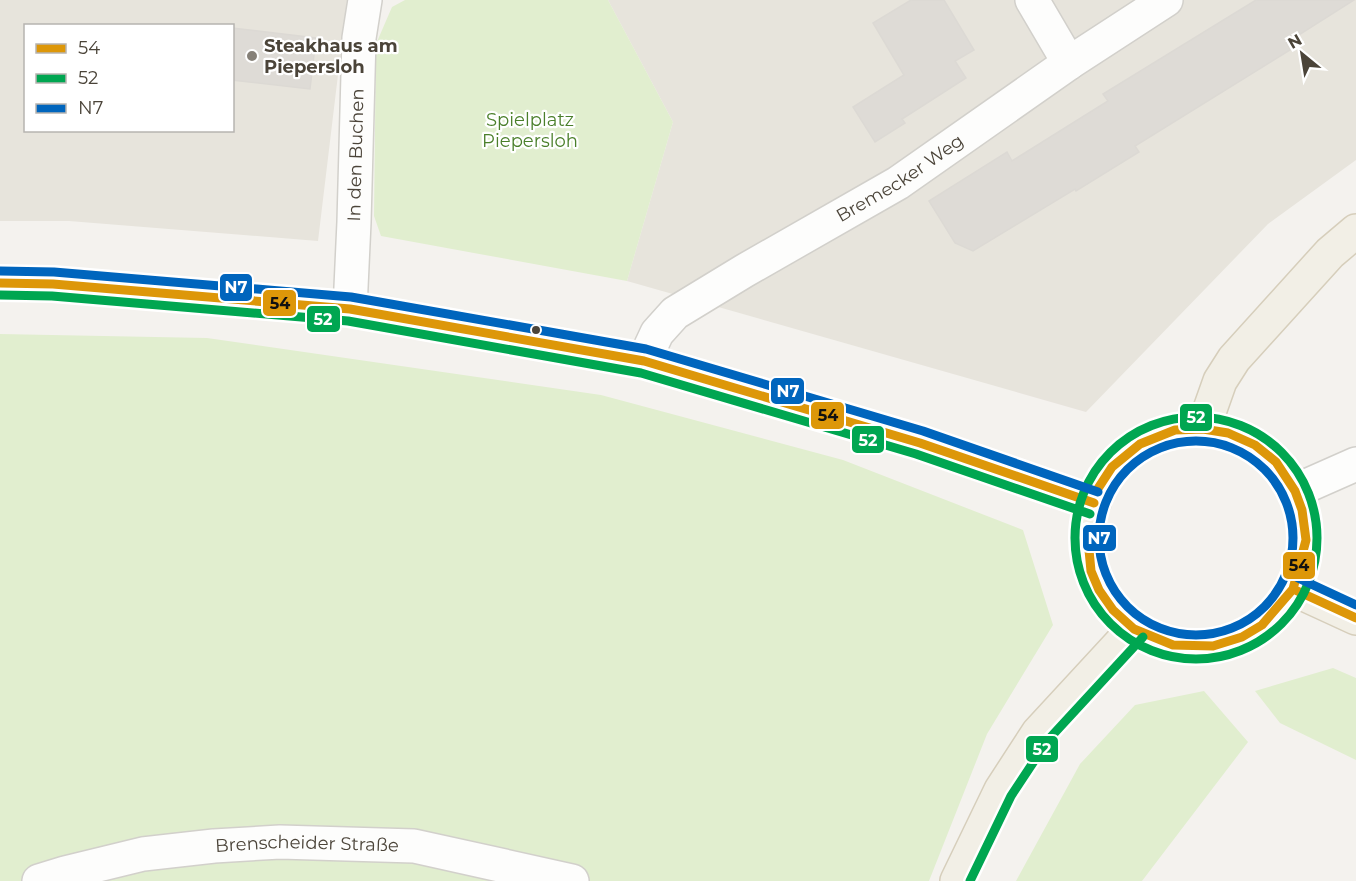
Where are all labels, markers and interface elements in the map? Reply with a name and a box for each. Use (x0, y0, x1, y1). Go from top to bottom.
legend (24, 24, 234, 132)
north arrow (1272, 24, 1332, 84)
text: N (1284, 30, 1305, 53)
place label: Steakhaus am Piepersloh (264, 35, 398, 78)
text: 54 (78, 37, 100, 59)
marker: Steakhaus am Piepersloh (245, 49, 259, 63)
text: 52 (78, 67, 98, 89)
street label: In den Buchen (343, 88, 369, 222)
text: N7 (78, 97, 103, 119)
park label: Spielplatz Piepersloh (482, 109, 578, 152)
street label: Bremecker Weg (832, 129, 968, 227)
line badge: N7 (219, 273, 253, 302)
text: N7 (225, 278, 247, 297)
line badge: 54 (262, 289, 297, 317)
text: 54 (270, 294, 290, 313)
line badge: 52 (306, 305, 341, 333)
text: 52 (314, 310, 332, 329)
unlabelled marker (530, 324, 542, 336)
line badge: N7 (770, 377, 805, 405)
text: N7 (777, 382, 799, 401)
line badge: 54 (810, 401, 845, 430)
line badge: 52 (1179, 403, 1213, 432)
text: 54 (818, 406, 838, 425)
text: 52 (1187, 408, 1205, 427)
line badge: 52 (851, 425, 885, 454)
text: 52 (859, 431, 877, 450)
line badge: N7 (1082, 524, 1117, 552)
text: N7 (1088, 529, 1110, 548)
line badge: 54 (1282, 551, 1316, 580)
text: 54 (1289, 556, 1309, 575)
line badge: 52 (1025, 735, 1059, 763)
text: 52 (1033, 740, 1051, 759)
street label: Brenscheider Straße (215, 831, 399, 857)

